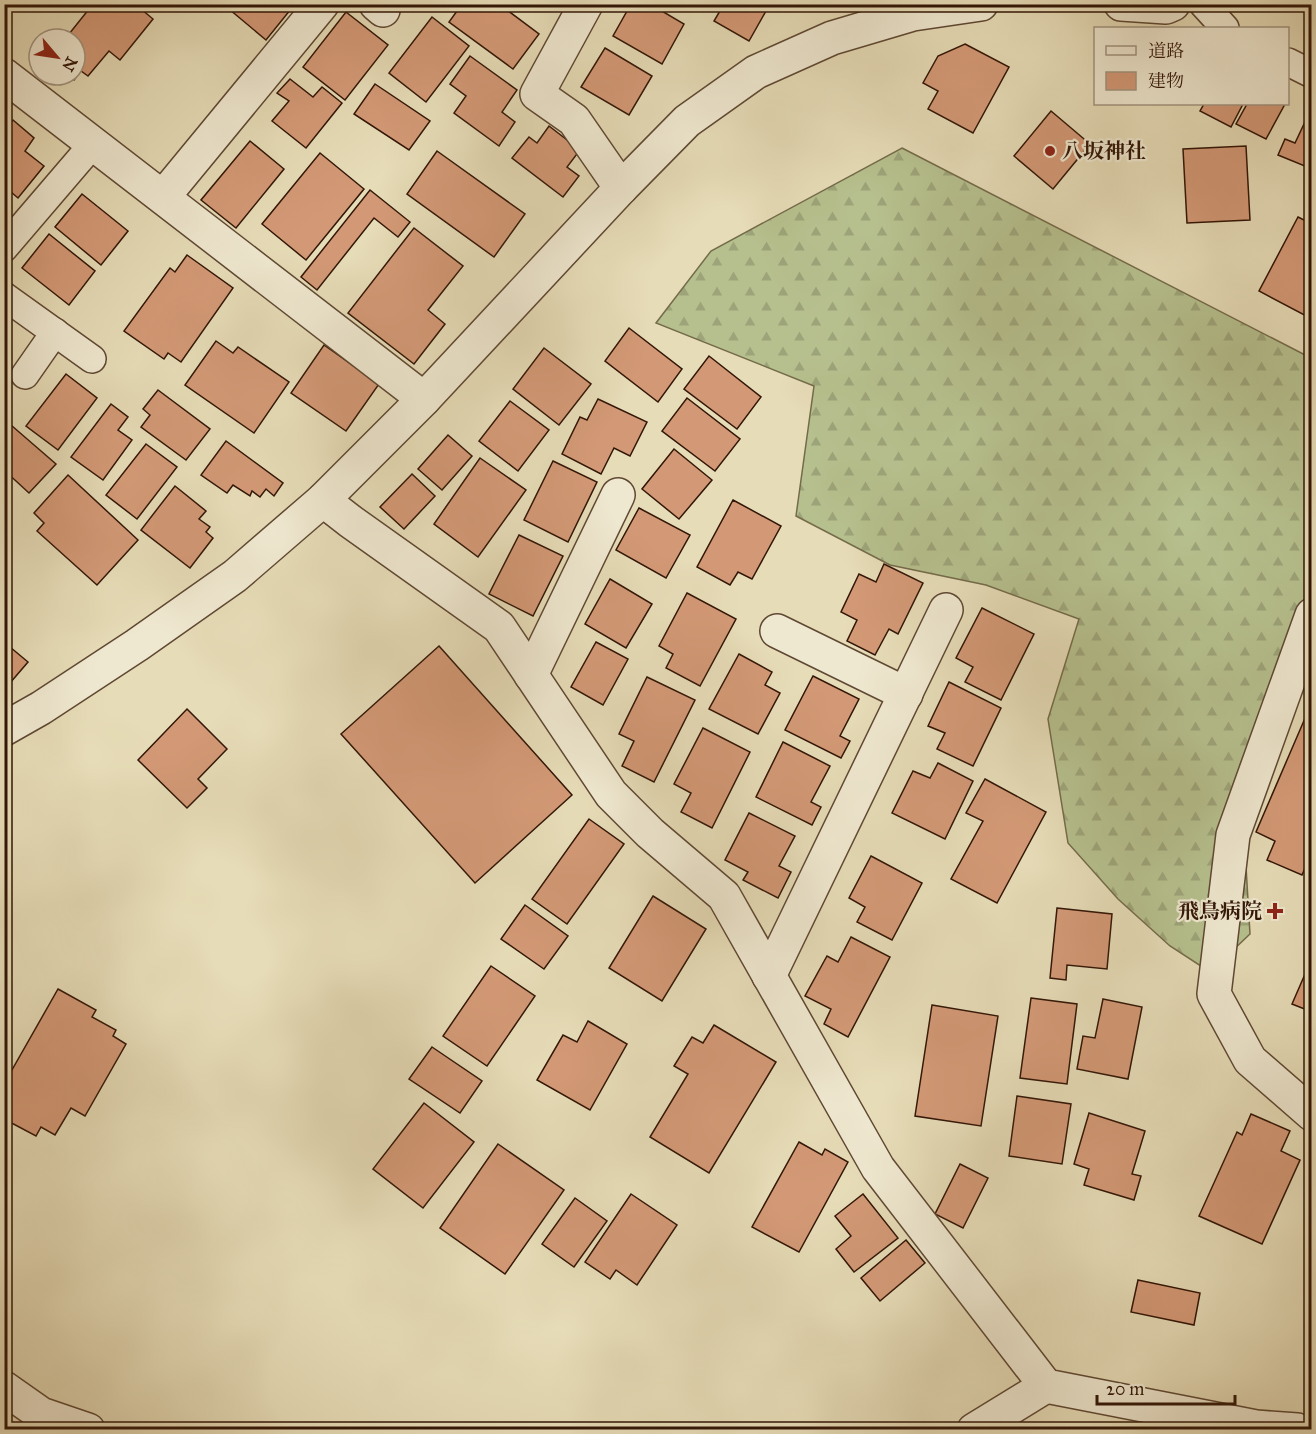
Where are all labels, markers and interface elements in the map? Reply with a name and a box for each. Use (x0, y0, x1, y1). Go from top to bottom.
north arrow (27, 27, 87, 87)
legend (1094, 27, 1289, 105)
text: 道路 (1148, 40, 1184, 62)
text: N (58, 53, 81, 75)
text: 建物 (1148, 70, 1184, 92)
place label: 八坂神社 (1062, 138, 1146, 164)
marker: 八坂神社 (1043, 144, 1057, 158)
place label: 飛鳥病院 (1178, 898, 1262, 924)
marker: 飛鳥病院 (1266, 902, 1284, 920)
scale bar (1097, 1368, 1235, 1406)
text: 20 m (1106, 1378, 1144, 1400)

